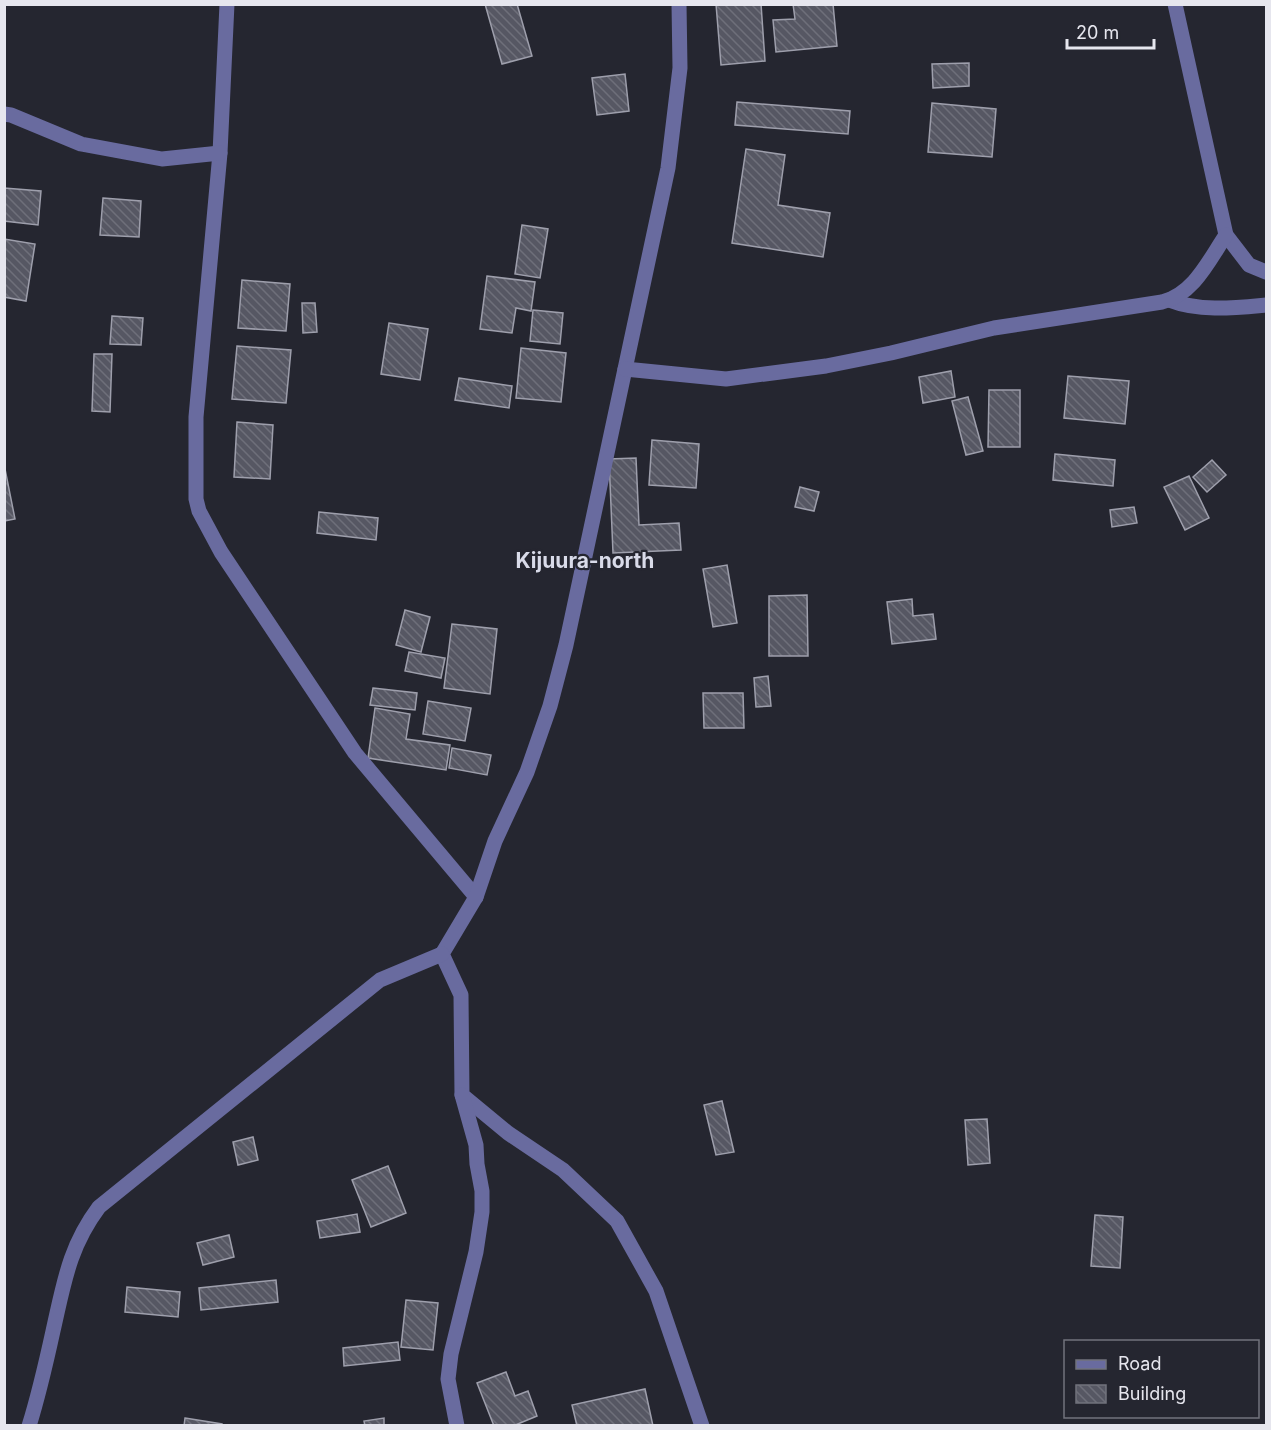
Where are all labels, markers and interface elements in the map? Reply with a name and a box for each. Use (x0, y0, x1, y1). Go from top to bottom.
scale bar (1067, 12, 1154, 50)
text: 20 m (1076, 22, 1119, 43)
district label: Kijuura-north (516, 548, 654, 573)
legend (1064, 1340, 1259, 1418)
text: Road (1118, 1353, 1161, 1374)
text: Building (1118, 1383, 1186, 1404)

